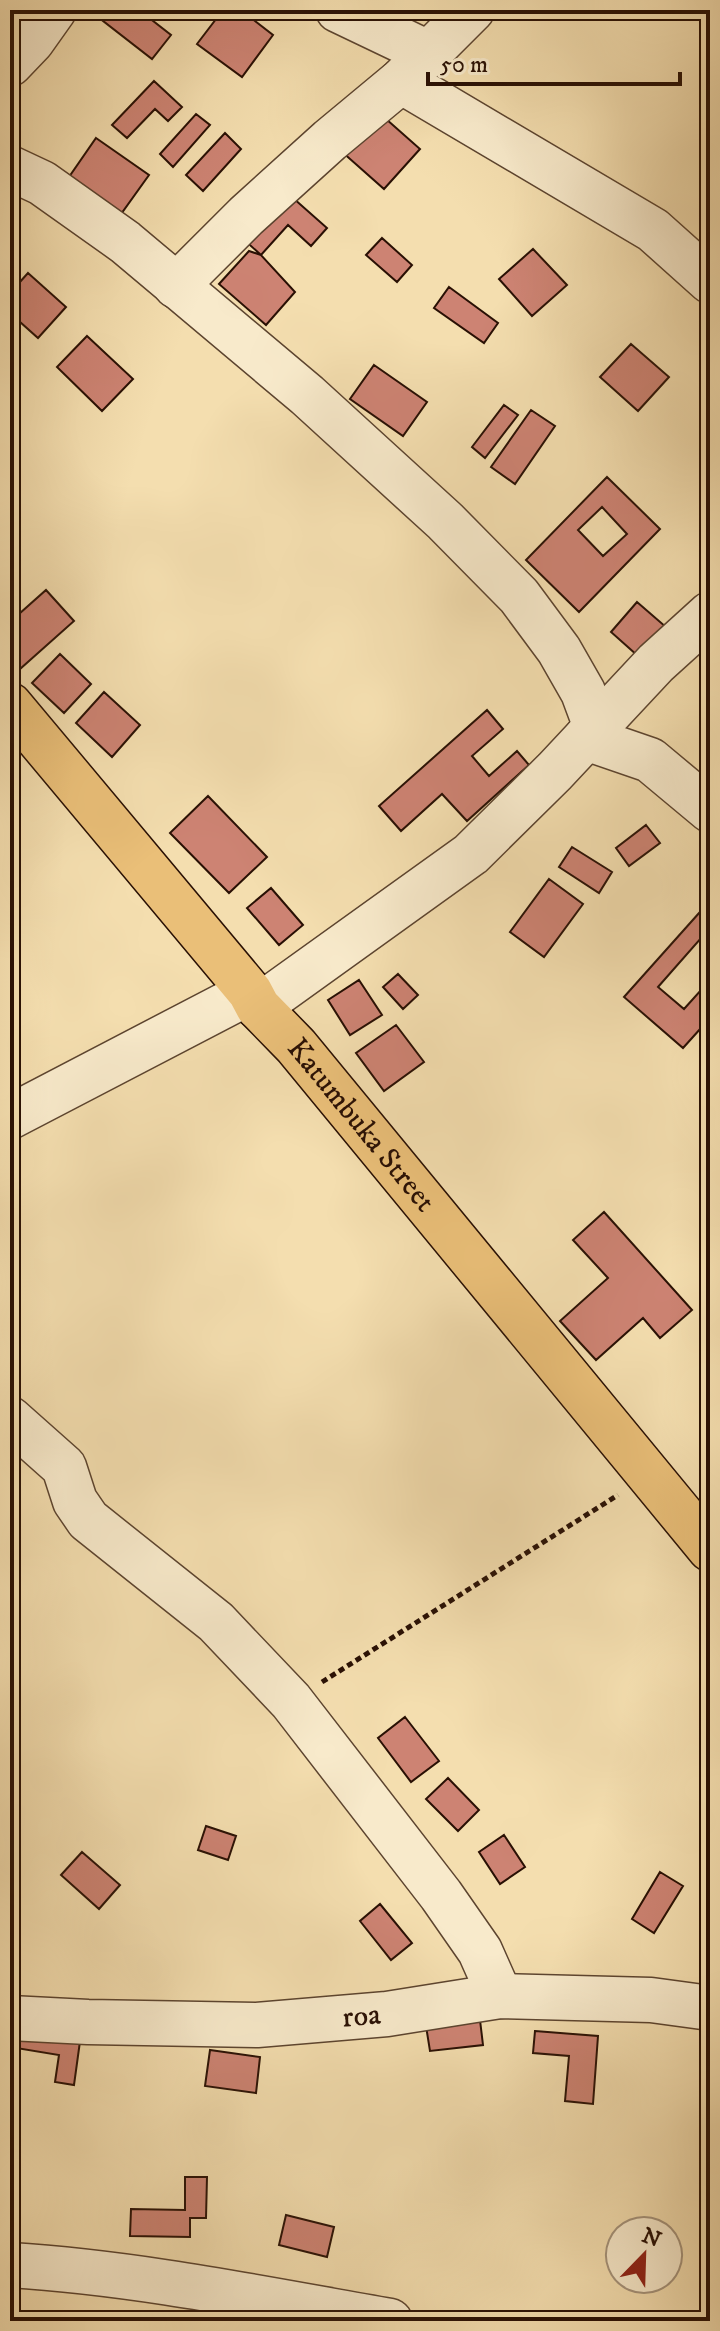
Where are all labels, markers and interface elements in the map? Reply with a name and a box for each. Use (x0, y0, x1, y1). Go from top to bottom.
scale bar (428, 36, 680, 86)
text: 50 m (440, 50, 488, 80)
street label: Katumbuka Street (279, 1031, 443, 1219)
street label: roa (341, 1996, 382, 2036)
north arrow (604, 2215, 684, 2295)
text: N (638, 2222, 665, 2254)

